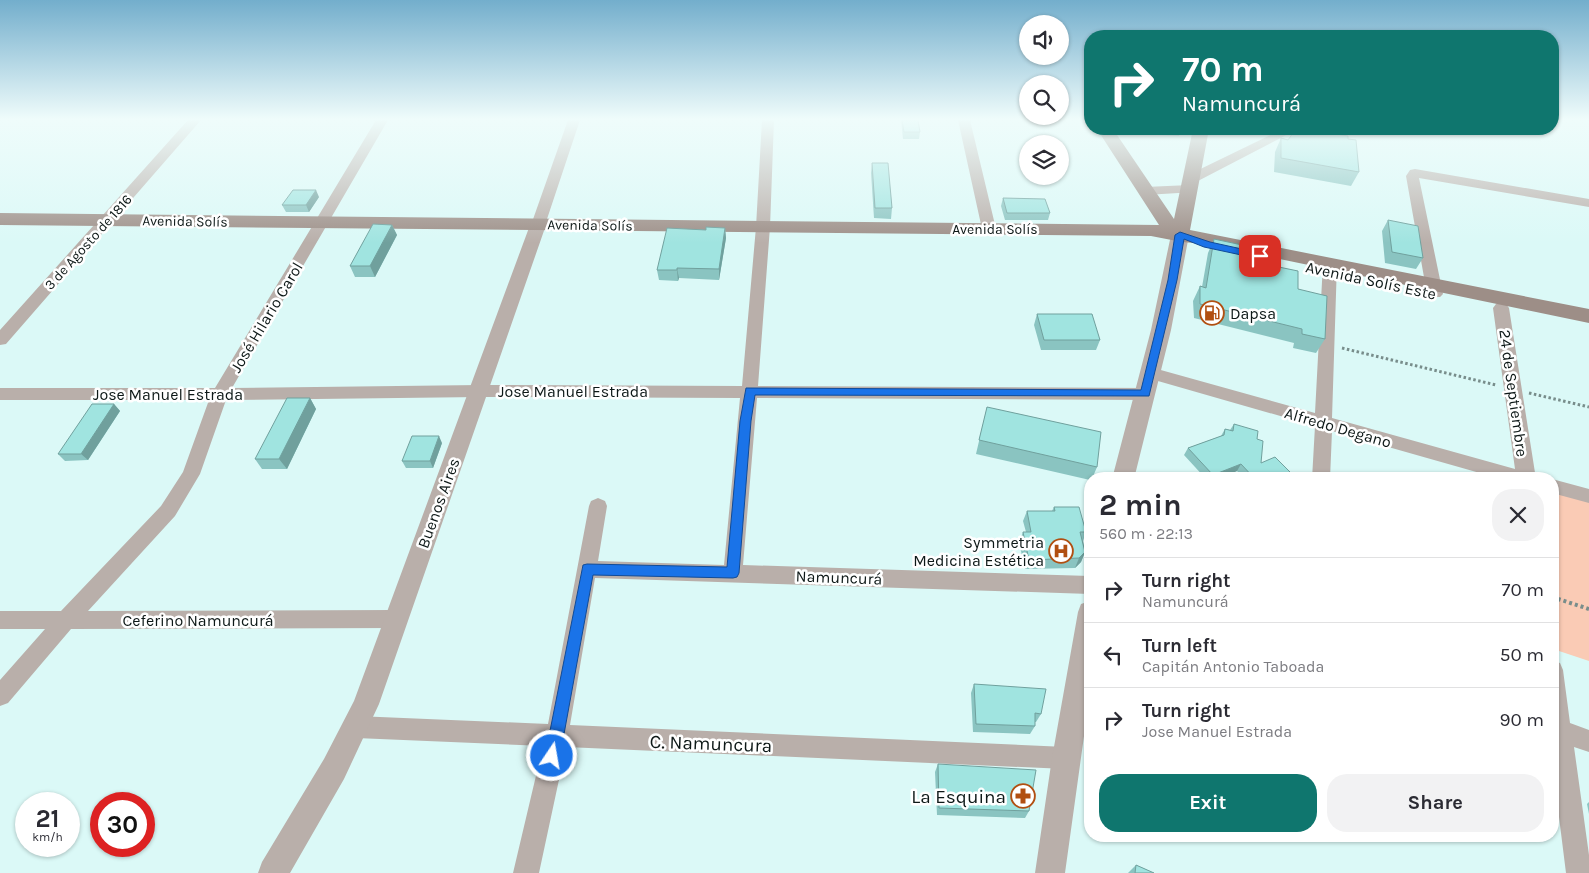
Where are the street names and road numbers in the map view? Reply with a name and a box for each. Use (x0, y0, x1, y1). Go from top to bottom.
street label: 3 de Agosto de 1816 (41, 191, 136, 293)
street label: Avenida Solís (142, 212, 228, 231)
street label: Avenida Solís (547, 216, 633, 235)
street label: Avenida Solís (952, 221, 1038, 238)
street label: Avenida Solís Este (1304, 257, 1438, 304)
street label: José Hilario Carol (226, 259, 307, 376)
street label: 24 de Septiembre (1495, 328, 1532, 458)
street label: Jose Manuel Estrada (498, 382, 648, 401)
street label: Jose Manuel Estrada (93, 385, 243, 404)
street label: Alfredo Degano (1282, 403, 1393, 452)
street label: Buenos Aires (413, 455, 464, 551)
street label: Namuncurá (795, 566, 883, 589)
street label: Ceferino Namuncurá (122, 611, 274, 630)
street label: C. Namuncura (649, 731, 773, 757)

